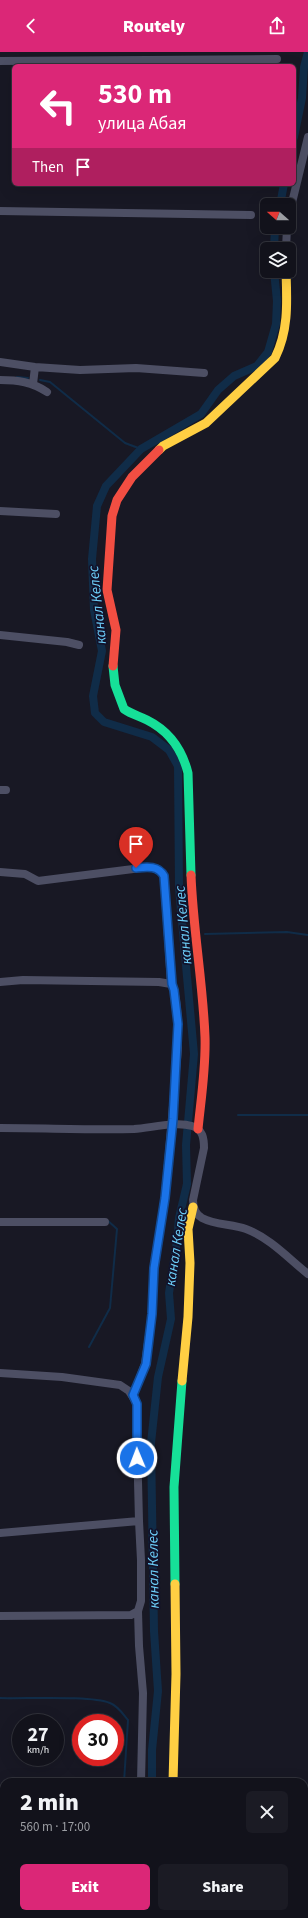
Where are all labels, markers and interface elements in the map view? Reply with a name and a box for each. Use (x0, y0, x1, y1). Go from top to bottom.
text: Routely (123, 14, 185, 39)
icon: back (20, 15, 42, 37)
icon: share (266, 15, 288, 37)
text: 530 m (98, 74, 172, 114)
icon: left (32, 80, 84, 132)
text: улица Абая (98, 111, 187, 136)
icon: arrive (72, 156, 94, 178)
text: Then (32, 157, 64, 178)
north arrow (260, 198, 296, 234)
map controls (260, 198, 296, 278)
button: layers (260, 242, 296, 278)
water label: канал Келес (83, 564, 112, 645)
pin (119, 827, 153, 868)
icon: arrive (125, 833, 147, 855)
water label: канал Келес (170, 884, 197, 965)
water label: канал Келес (160, 1206, 193, 1288)
position arrow (116, 1437, 158, 1479)
water label: канал Келес (142, 1529, 165, 1609)
speed limit sign: 30 (72, 1714, 124, 1766)
text: 27 (27, 1721, 49, 1749)
text: km/h (27, 1743, 49, 1757)
text: 2 min (20, 1785, 79, 1820)
button: close (246, 1791, 288, 1833)
text: 560 m · 17:00 (20, 1818, 90, 1836)
button: Exit (20, 1864, 150, 1910)
button: Share (158, 1864, 288, 1910)

